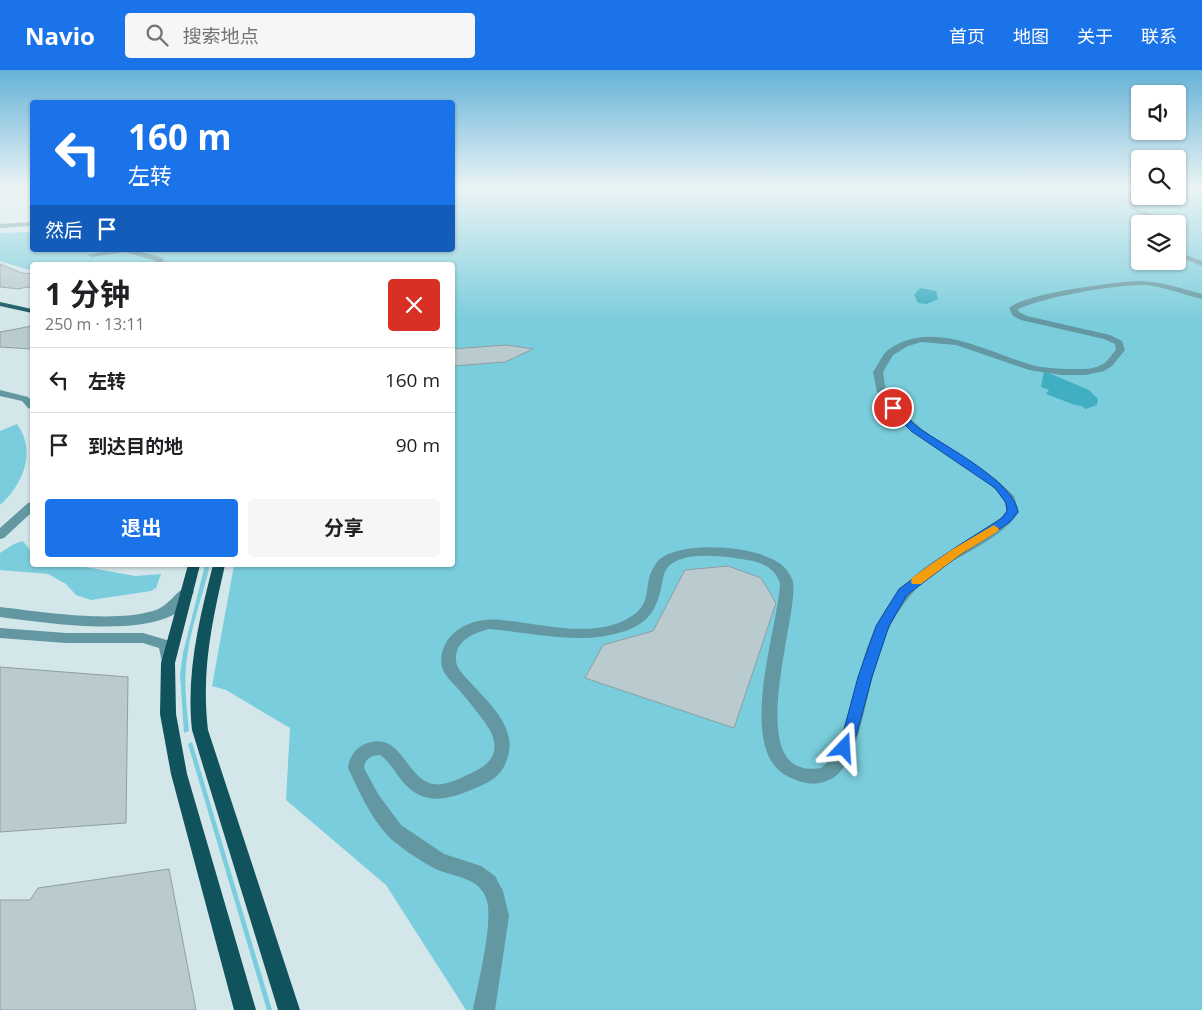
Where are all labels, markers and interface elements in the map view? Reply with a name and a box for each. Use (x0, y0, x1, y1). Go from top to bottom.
search box (125, 13, 475, 58)
text: Navio (25, 19, 95, 52)
icon: search (143, 21, 171, 49)
text: 搜索地点 (183, 23, 259, 49)
text: 首页 (949, 24, 985, 48)
text: 地图 (1013, 24, 1049, 48)
text: 关于 (1077, 24, 1113, 48)
text: 联系 (1141, 24, 1177, 48)
map controls (1131, 85, 1186, 270)
button: sound (1131, 85, 1186, 140)
text: 160 m (128, 113, 232, 160)
icon: left (45, 120, 110, 185)
button: search (1131, 150, 1186, 205)
text: 左转 (128, 160, 172, 190)
icon: arrive (93, 215, 121, 243)
button: layers (1131, 215, 1186, 270)
text: 然后 (45, 217, 83, 243)
text: 1 分钟 (45, 273, 130, 314)
button: close (388, 279, 440, 331)
text: 250 m · 13:11 (45, 313, 145, 335)
icon: left (45, 366, 73, 394)
text: 160 m (385, 367, 440, 393)
text: 左转 (88, 368, 126, 394)
pin (872, 387, 914, 429)
icon: arrive (879, 394, 907, 422)
icon: arrive (45, 431, 73, 459)
text: 90 m (396, 432, 440, 458)
text: 到达目的地 (88, 433, 183, 459)
button: 退出 (45, 499, 238, 557)
button: 分享 (248, 499, 440, 557)
position arrow (817, 721, 869, 773)

